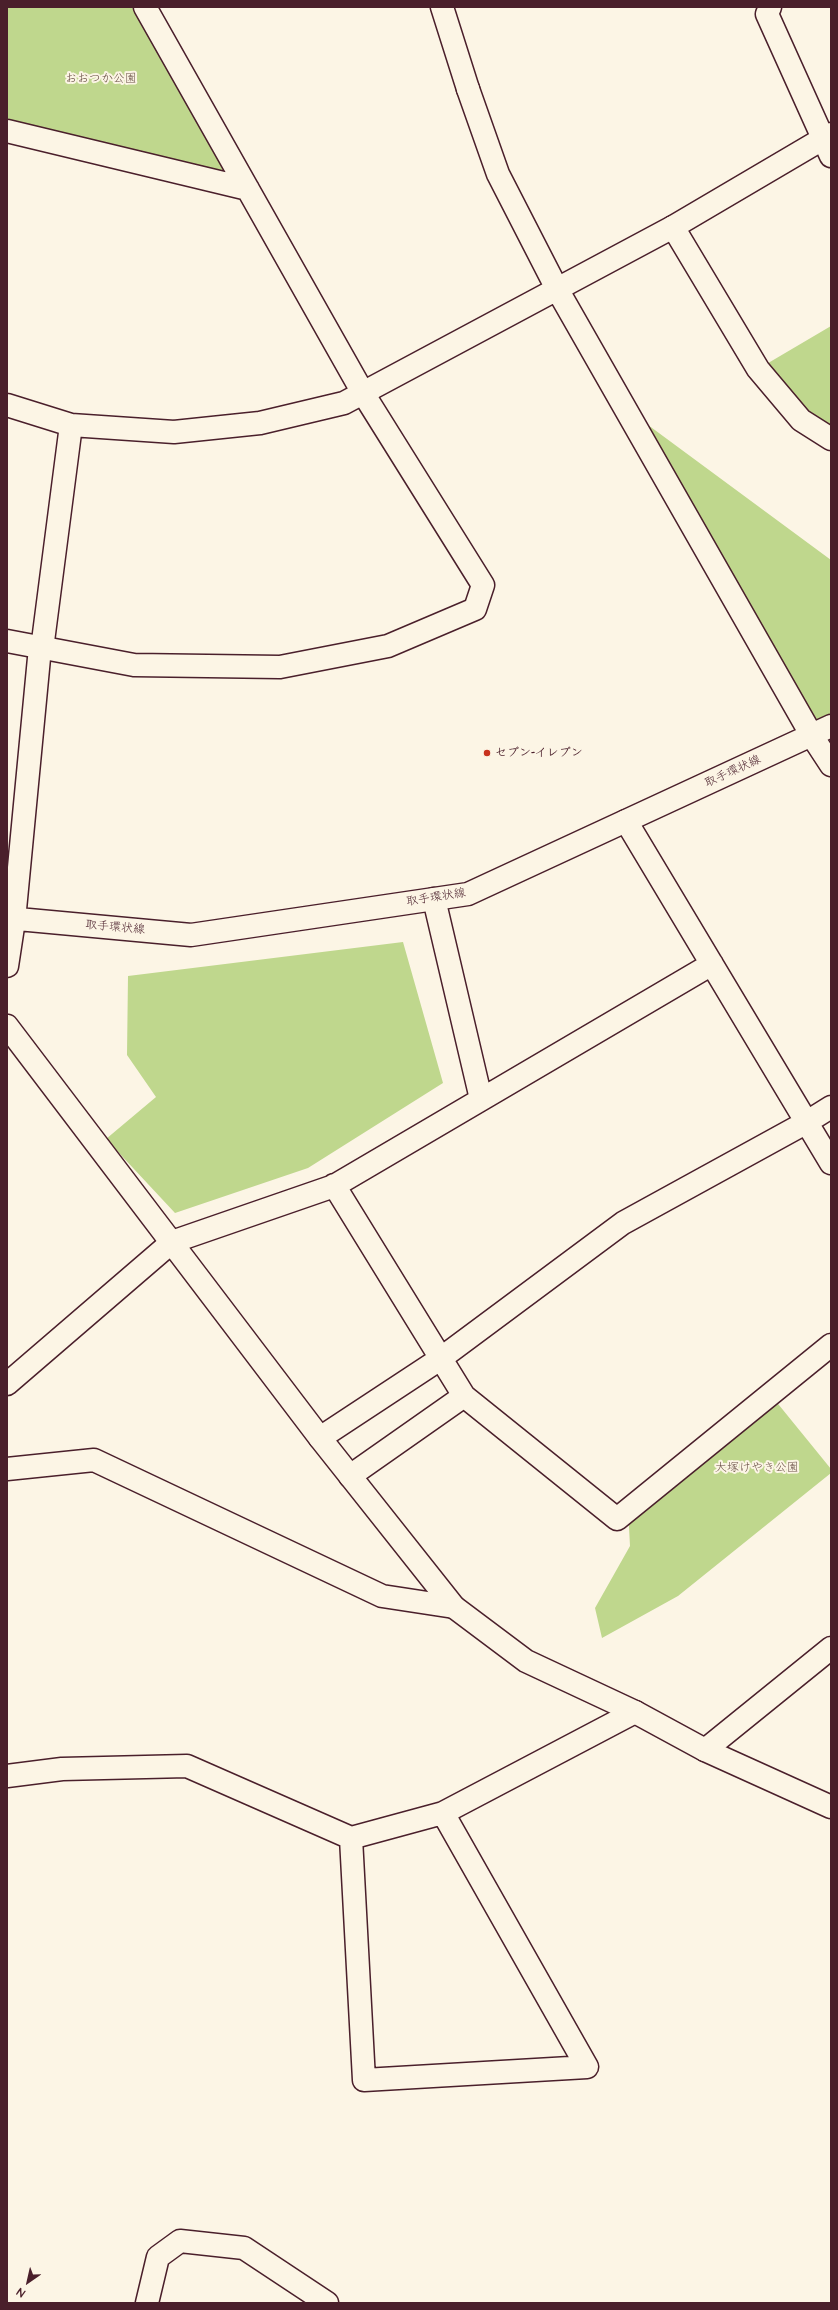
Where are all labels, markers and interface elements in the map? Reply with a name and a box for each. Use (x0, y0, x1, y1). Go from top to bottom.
park label: おおつか公園 (65, 72, 137, 86)
place label: セブン-イレブン (495, 746, 583, 760)
marker: セブン-イレブン (482, 748, 492, 758)
street label: 取手環状線 (703, 753, 763, 791)
street label: 取手環状線 (405, 886, 467, 910)
street label: 取手環状線 (84, 918, 146, 938)
park label: 大塚けやき公園 (715, 1461, 799, 1475)
north arrow (8, 2262, 48, 2302)
text: N (14, 2284, 28, 2301)

